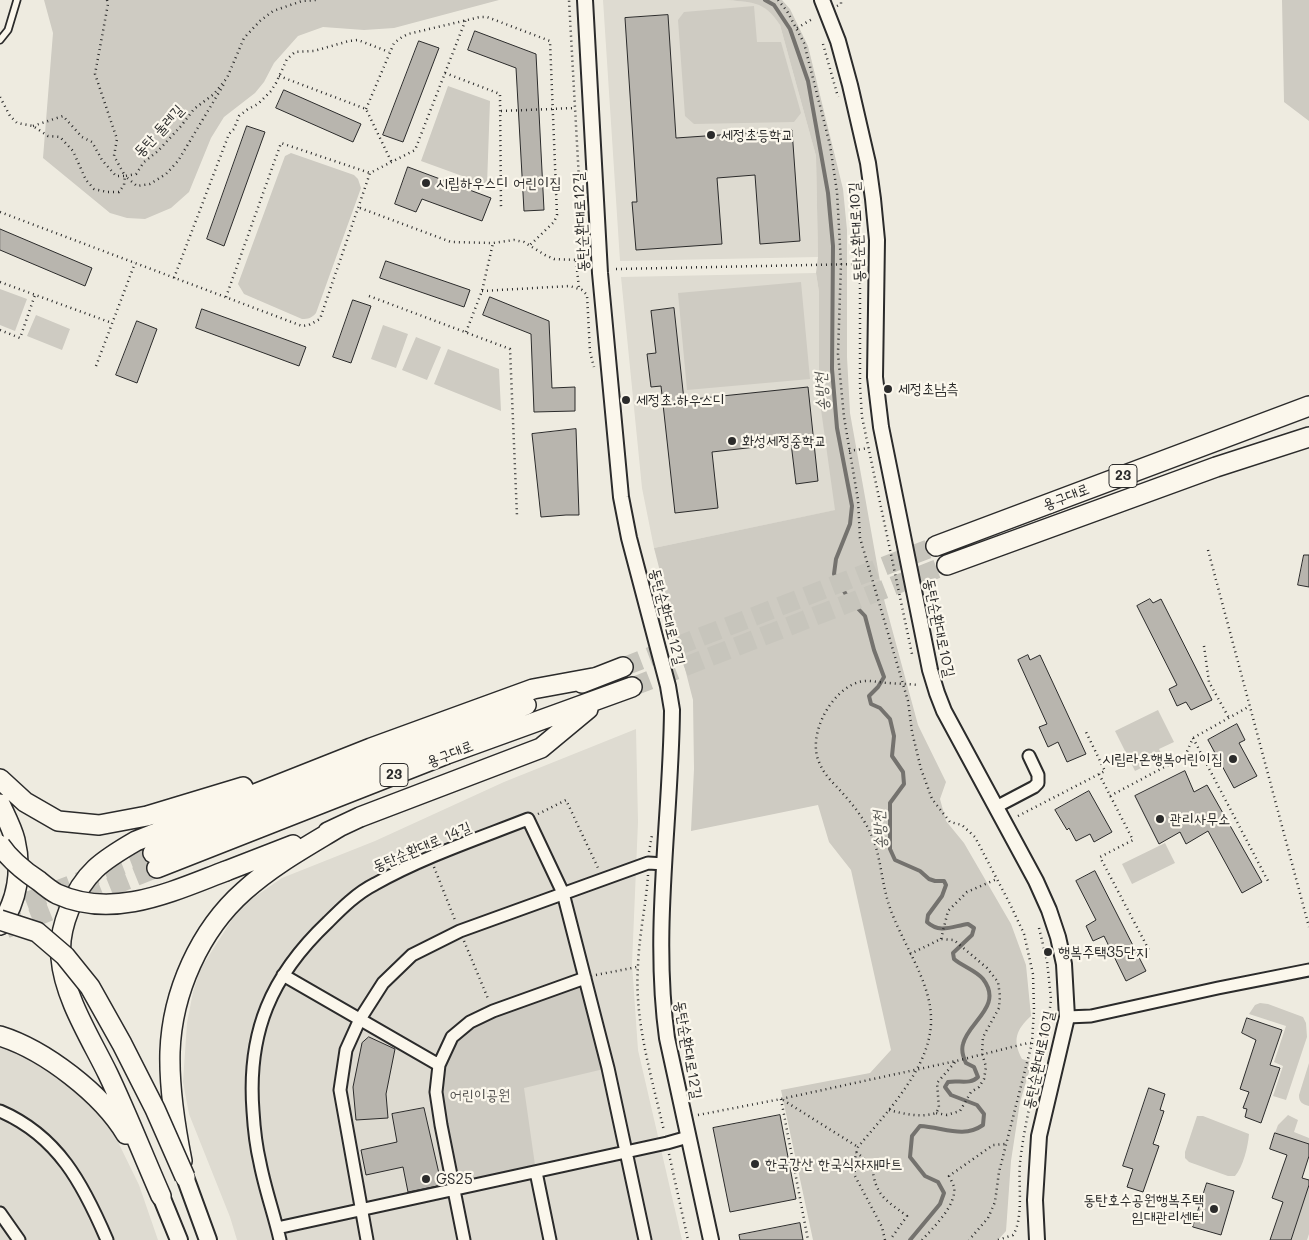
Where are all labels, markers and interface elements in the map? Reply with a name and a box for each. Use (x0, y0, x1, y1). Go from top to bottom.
street label: 동탄 둘레길 (130, 101, 188, 161)
place label: 세정초등학교 (721, 126, 793, 144)
marker: 세정초등학교 (705, 129, 717, 141)
street label: 동탄순환대로12길 (569, 172, 593, 272)
place label: 시립하우스디 어린이집 (436, 174, 562, 192)
marker: 시립하우스디 어린이집 (420, 177, 432, 189)
street label: 동탄순환대로10길 (845, 181, 869, 283)
water label: 송방천 (811, 372, 833, 412)
place label: 세정초남측 (898, 380, 958, 398)
marker: 세정초남측 (882, 383, 894, 395)
place label: 세정초.하우스디 (636, 391, 725, 409)
marker: 세정초.하우스디 (620, 394, 632, 406)
place label: 화성세정중학교 (742, 432, 826, 450)
marker: 화성세정중학교 (726, 435, 738, 447)
road number: 23 (1109, 464, 1137, 488)
street label: 용구대로 (1040, 480, 1092, 514)
street label: 동탄순환대로12길 (645, 567, 689, 667)
street label: 동탄순환대로10길 (920, 577, 958, 679)
street label: 용구대로 (424, 737, 476, 771)
place label: 시립라온행복어린이집 (1102, 750, 1223, 768)
marker: 시립라온행복어린이집 (1227, 753, 1239, 765)
road number: 23 (380, 764, 408, 786)
water label: 송방천 (869, 810, 891, 850)
place label: 관리사무소 (1170, 810, 1230, 828)
marker: 관리사무소 (1154, 813, 1166, 825)
street label: 동탄순환대로 14길 (370, 818, 474, 876)
place label: 행복주택35단지 (1058, 943, 1148, 961)
marker: 행복주택35단지 (1042, 946, 1054, 958)
street label: 동탄순환대로12길 (670, 999, 706, 1101)
street label: 동탄순환대로10길 (1020, 1009, 1058, 1111)
park label: 어린이공원 (450, 1086, 510, 1104)
place label: 한국강산 한국식자재마트 (765, 1155, 903, 1173)
marker: 한국강산 한국식자재마트 (749, 1158, 761, 1170)
place label: GS25 (436, 1170, 473, 1188)
marker: GS25 (420, 1173, 432, 1185)
place label: 동탄호수공원행복주택 임대관리센터 (1083, 1191, 1204, 1226)
marker: 동탄호수공원행복주택 임대관리센터 (1208, 1203, 1220, 1215)

